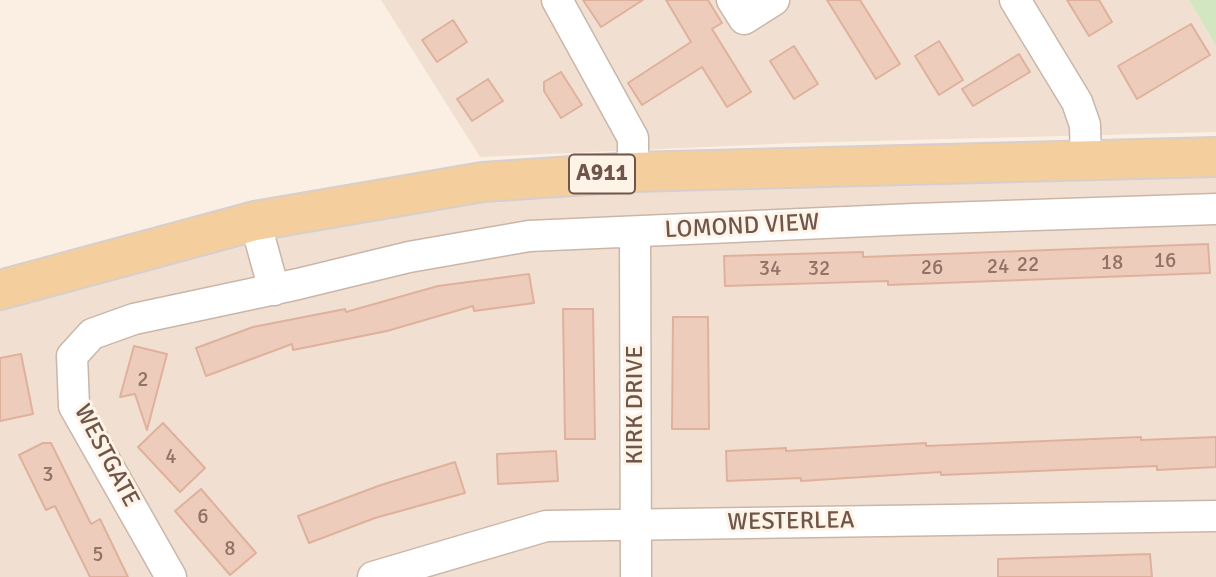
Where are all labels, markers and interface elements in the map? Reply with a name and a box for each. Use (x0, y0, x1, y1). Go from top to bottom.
road number: A911 (569, 154, 635, 194)
street label: LOMOND VIEW (664, 209, 820, 245)
house number: 16 (1154, 248, 1176, 274)
house number: 18 (1101, 250, 1123, 276)
house number: 22 (1017, 252, 1039, 278)
house number: 24 (987, 254, 1009, 280)
house number: 26 (921, 255, 943, 281)
house number: 34 (759, 256, 781, 282)
house number: 32 (808, 256, 830, 282)
street label: KIRK DRIVE (622, 345, 650, 465)
house number: 2 (137, 367, 149, 393)
street label: WESTGATE (67, 400, 145, 512)
house number: 4 (165, 444, 177, 470)
house number: 3 (42, 462, 54, 488)
house number: 6 (197, 504, 209, 530)
street label: WESTERLEA (727, 506, 855, 538)
house number: 8 (224, 536, 236, 562)
house number: 5 (92, 542, 104, 568)

